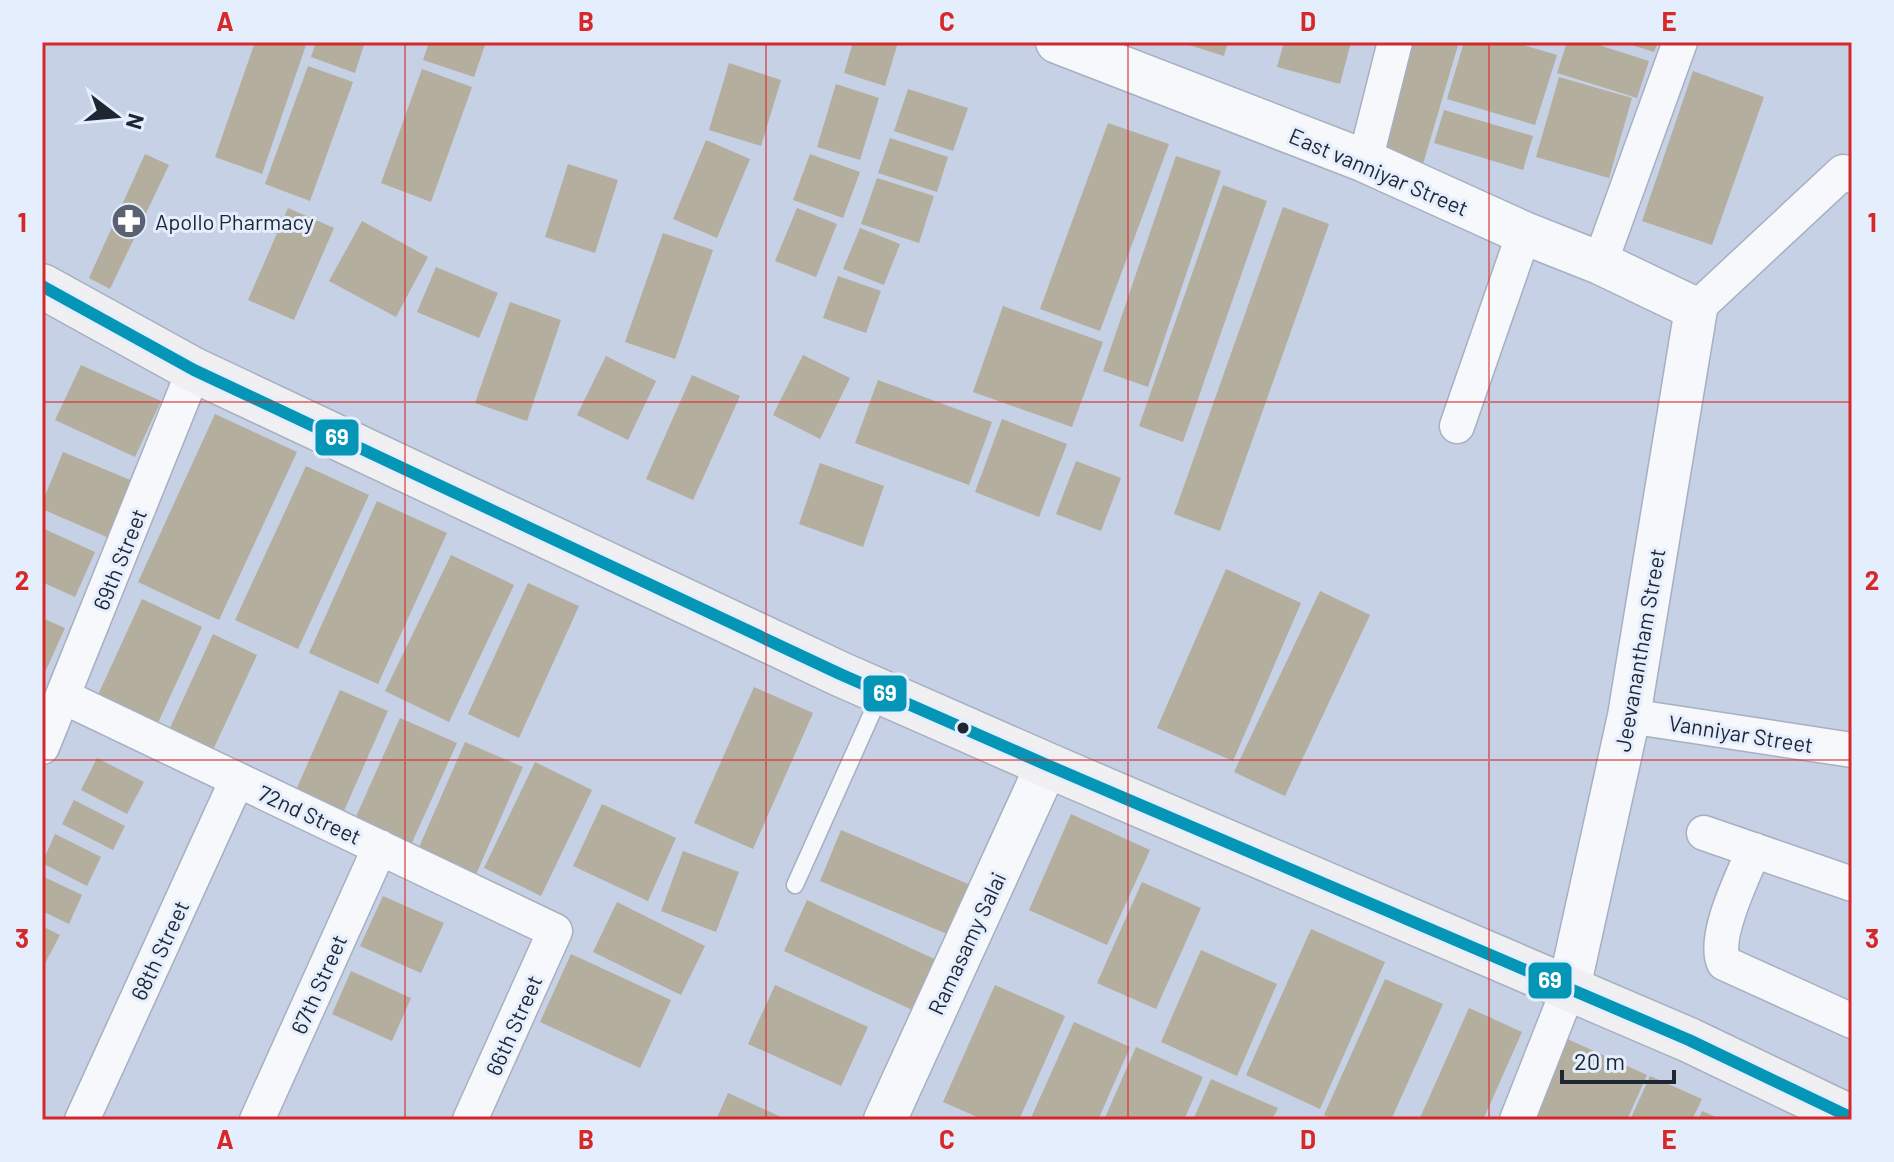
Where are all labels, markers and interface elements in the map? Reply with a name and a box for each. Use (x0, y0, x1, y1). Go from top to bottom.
text: A (216, 5, 234, 36)
text: B (578, 5, 594, 36)
text: C (939, 5, 955, 36)
text: D (1300, 5, 1316, 36)
text: E (1661, 5, 1677, 36)
north arrow (76, 76, 156, 156)
text: N (122, 111, 151, 132)
street label: East vanniyar Street (1286, 122, 1472, 220)
pharmacy icon: Apollo Pharmacy (110, 202, 148, 240)
text: 1 (17, 206, 27, 237)
text: 1 (1867, 206, 1877, 237)
place label: Apollo Pharmacy (155, 208, 314, 234)
line badge: 69 (314, 418, 360, 457)
text: 69 (325, 423, 349, 449)
street label: 69th Street (87, 504, 151, 614)
street label: Jeevanantham Street (1608, 546, 1670, 754)
text: 2 (15, 564, 29, 595)
text: 2 (1865, 564, 1879, 595)
line badge: 69 (862, 674, 908, 713)
text: 69 (873, 679, 897, 705)
street label: Vanniyar Street (1667, 709, 1815, 757)
unlabelled marker (955, 720, 971, 736)
street label: 72nd Street (254, 779, 366, 849)
street label: Ramasamy Salai (922, 868, 1010, 1018)
street label: 68th Street (125, 896, 193, 1004)
text: 3 (15, 922, 29, 953)
text: 3 (1865, 922, 1879, 953)
street label: 67th Street (285, 930, 351, 1038)
line badge: 69 (1527, 961, 1573, 1000)
text: 69 (1538, 966, 1562, 992)
street label: 66th Street (479, 971, 547, 1079)
scale bar (1562, 1034, 1674, 1084)
text: 20 m (1574, 1046, 1625, 1075)
text: A (216, 1123, 234, 1154)
text: B (578, 1123, 594, 1154)
text: C (939, 1123, 955, 1154)
text: D (1300, 1123, 1316, 1154)
text: E (1661, 1123, 1677, 1154)

